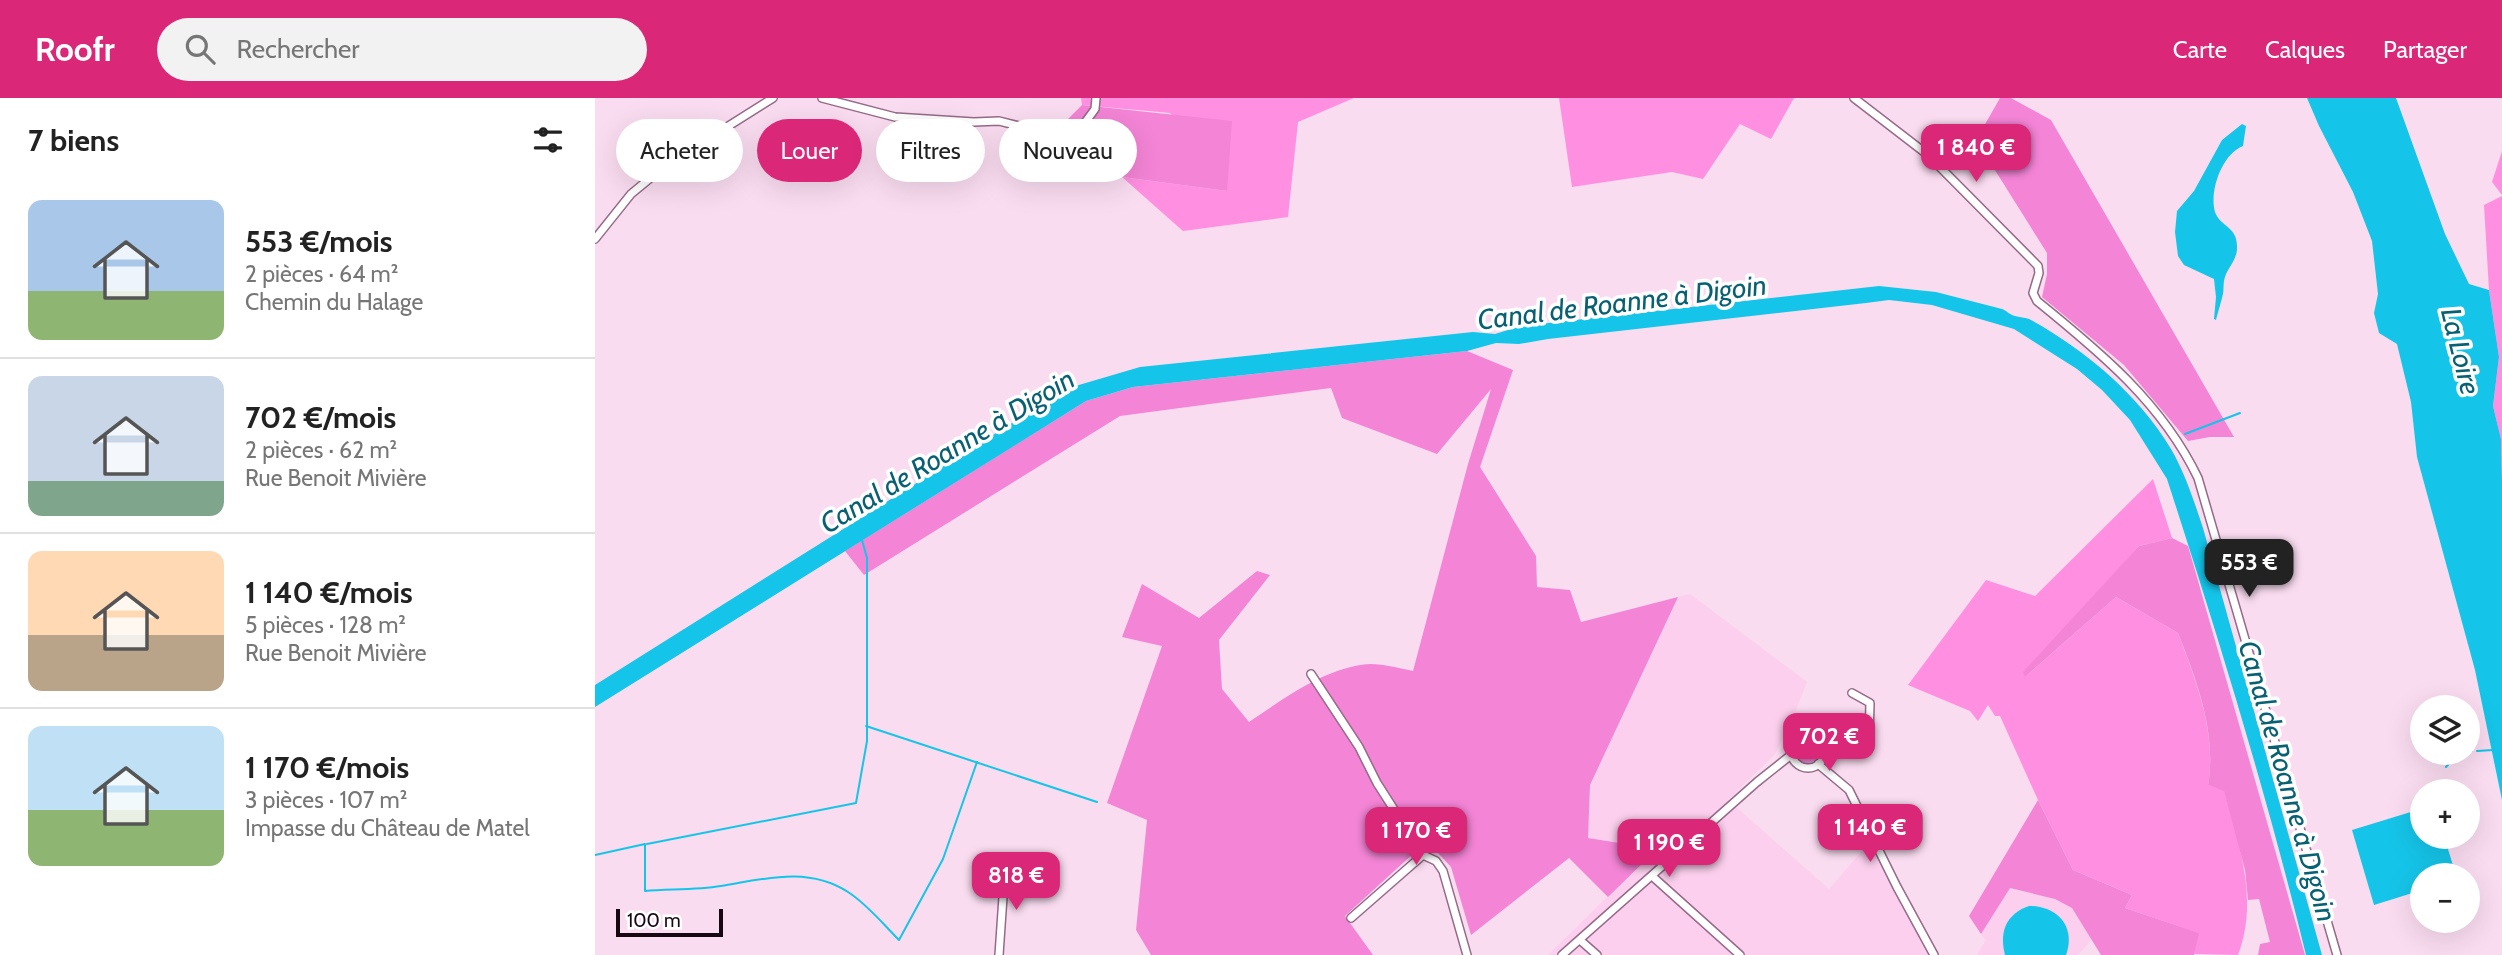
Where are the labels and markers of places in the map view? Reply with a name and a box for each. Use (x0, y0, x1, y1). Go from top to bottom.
pin: 1 840 € (1911, 125, 2041, 184)
pin: 553 € (2200, 540, 2298, 599)
pin: 702 € (1780, 714, 1878, 773)
pin: 1 140 € (1805, 804, 1935, 864)
pin: 1 170 € (1351, 808, 1481, 867)
pin: 1 190 € (1604, 820, 1734, 879)
pin: 818 € (967, 852, 1065, 912)

